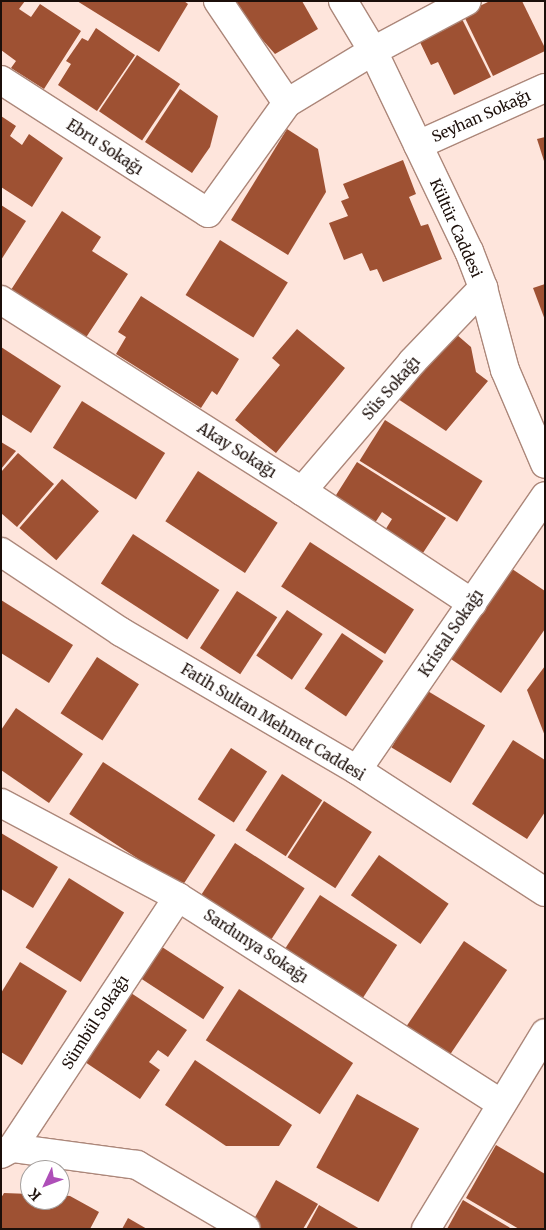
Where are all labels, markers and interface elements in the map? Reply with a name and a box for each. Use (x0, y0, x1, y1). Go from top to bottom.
street label: Seyhan Sokağı (429, 86, 533, 146)
street label: Ebru Sokağı (63, 116, 147, 178)
street label: Kültür Caddesi (426, 176, 486, 280)
street label: Süs Sokağı (359, 353, 423, 423)
street label: Akay Sokağı (194, 419, 280, 481)
street label: Kristal Sokağı (415, 586, 487, 680)
street label: Fatih Sultan Mehmet Caddesi (178, 660, 368, 784)
street label: Sardunya Sokağı (200, 906, 312, 986)
street label: Sümbül Sokağı (58, 971, 132, 1073)
north arrow (20, 1160, 70, 1210)
text: K (25, 1185, 45, 1205)

